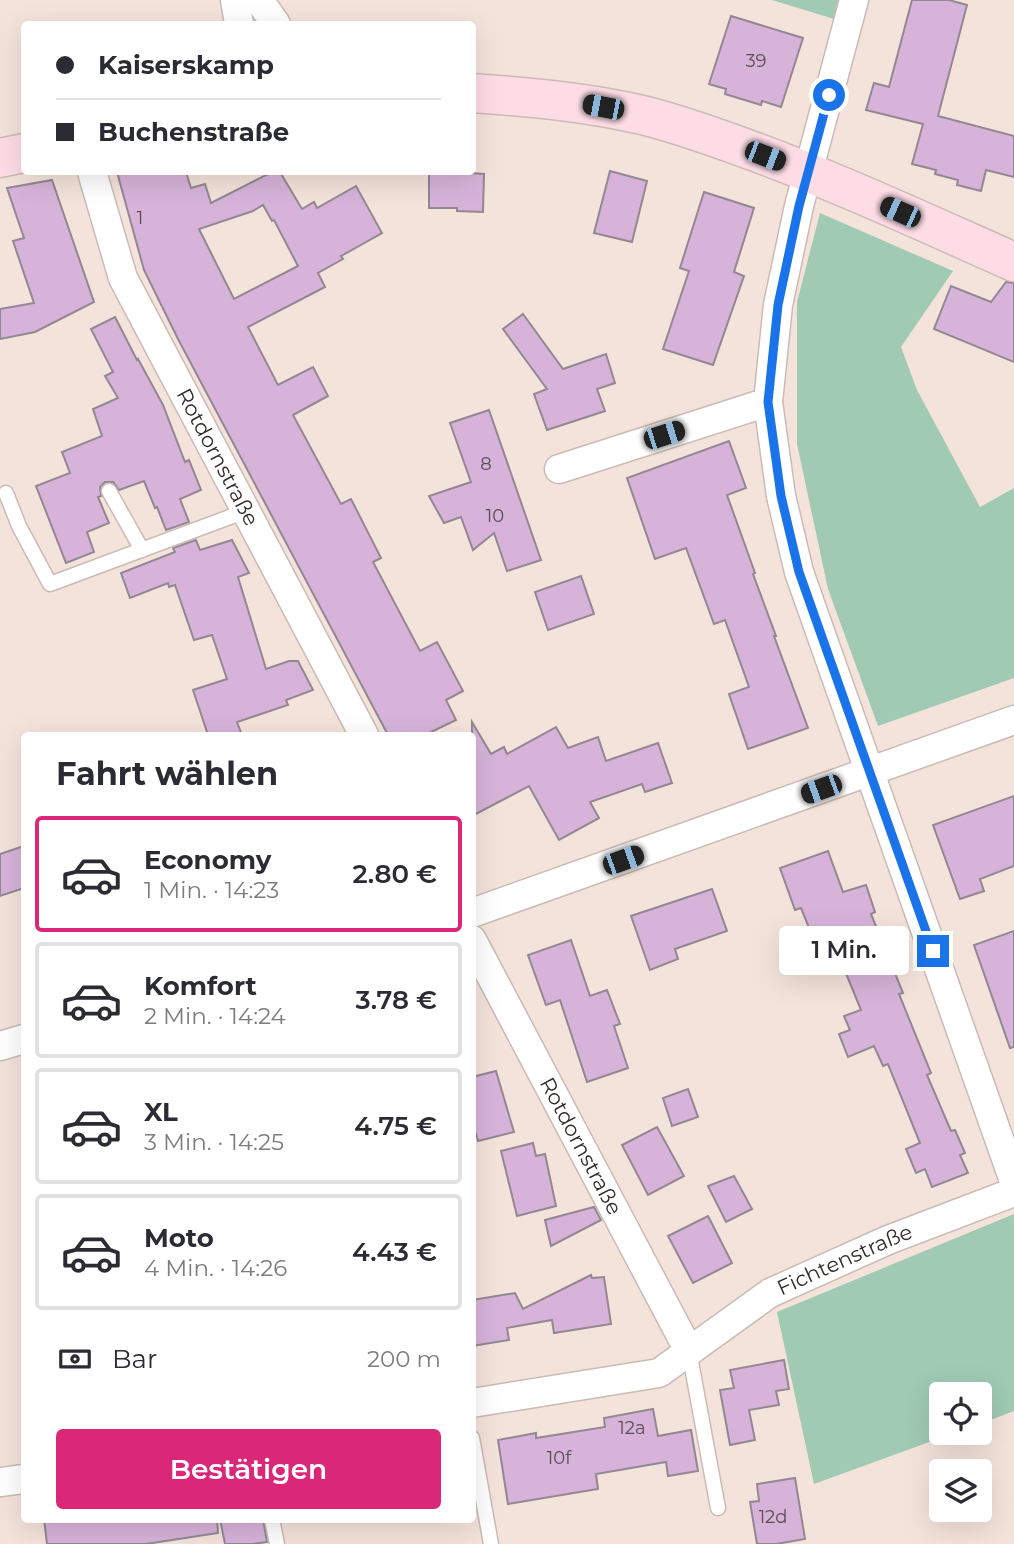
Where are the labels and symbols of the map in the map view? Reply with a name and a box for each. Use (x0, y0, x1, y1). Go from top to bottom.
house number: 39 (745, 50, 767, 72)
route start (813, 79, 845, 111)
car (581, 93, 626, 121)
car (742, 139, 789, 173)
car (877, 194, 924, 230)
house number: 1 (137, 207, 143, 229)
street label: Rotdornstraße (171, 384, 264, 530)
car (641, 419, 688, 451)
house number: 8 (480, 453, 492, 475)
house number: 10 (486, 505, 504, 527)
car (798, 772, 845, 806)
car (600, 843, 647, 877)
callout: 1 Min. (779, 926, 908, 976)
route end (917, 935, 949, 967)
street label: Rotdornstraße (535, 1073, 628, 1219)
street label: Fichtenstraße (773, 1219, 916, 1300)
house number: 12a (618, 1417, 646, 1439)
house number: 10f (547, 1447, 572, 1469)
house number: 12d (759, 1506, 787, 1528)

